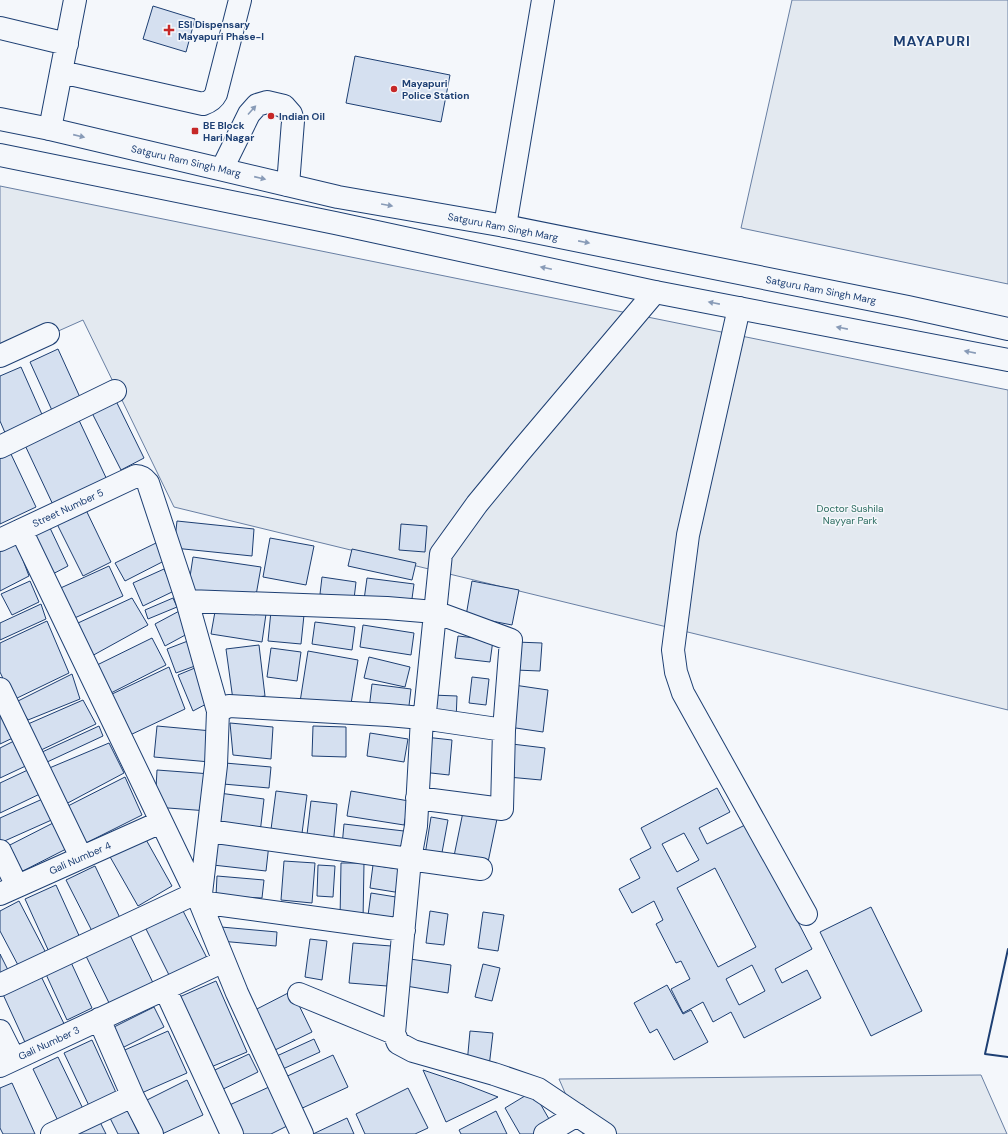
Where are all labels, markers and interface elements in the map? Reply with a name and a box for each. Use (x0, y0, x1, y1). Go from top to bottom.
place label: ESI Dispensary Mayapuri Phase-I (178, 18, 264, 43)
marker: ESI Dispensary Mayapuri Phase-I (163, 24, 175, 36)
district label: MAYAPURI (893, 32, 971, 50)
place label: Mayapuri Police Station (402, 77, 469, 102)
marker: Mayapuri Police Station (389, 84, 399, 94)
one-way arrow (248, 105, 257, 115)
place label: Indian Oil (279, 110, 325, 123)
marker: Indian Oil (266, 111, 276, 121)
place label: BE Block Hari Nagar (203, 119, 254, 144)
marker: BE Block Hari Nagar (190, 126, 200, 136)
one-way arrow (73, 133, 85, 139)
street label: Satguru Ram Singh Marg (130, 142, 243, 180)
one-way arrow (254, 176, 266, 182)
one-way arrow (381, 203, 393, 209)
street label: Satguru Ram Singh Marg (447, 210, 560, 244)
one-way arrow (578, 239, 590, 245)
one-way arrow (540, 265, 552, 271)
street label: Satguru Ram Singh Marg (765, 273, 878, 307)
one-way arrow (708, 300, 721, 306)
one-way arrow (836, 324, 848, 330)
one-way arrow (964, 349, 976, 355)
street label: Street Number 5 (30, 486, 106, 530)
park label: Doctor Sushila Nayyar Park (817, 502, 883, 527)
street label: Gali Number 4 (47, 839, 113, 877)
street label: Gali Number 3 (16, 1023, 82, 1063)

